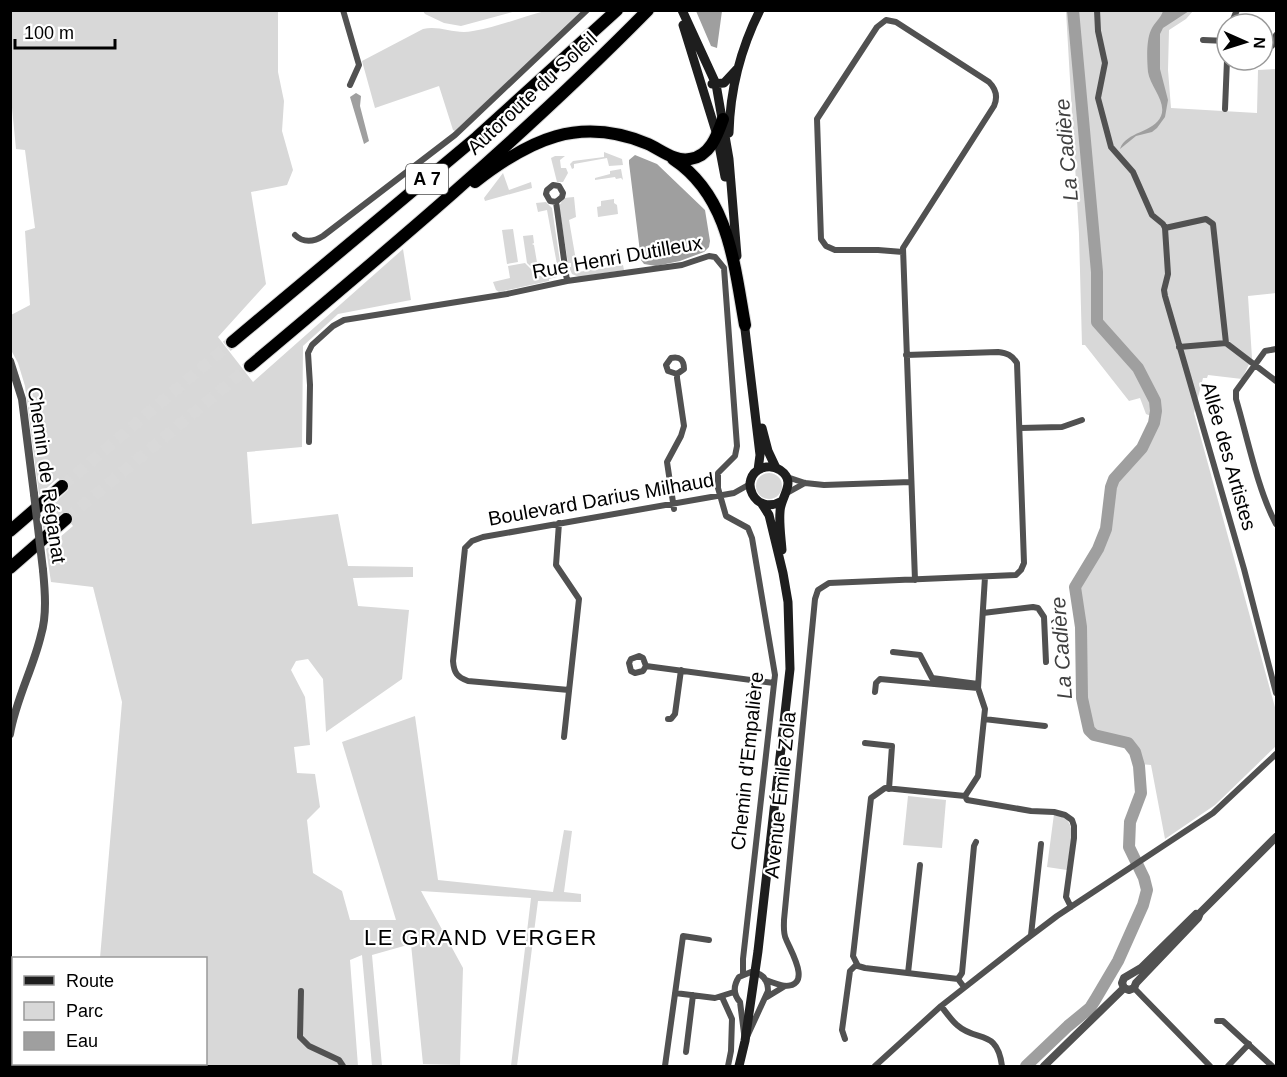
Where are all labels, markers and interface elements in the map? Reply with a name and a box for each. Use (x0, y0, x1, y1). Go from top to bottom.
scale bar (15, 12, 116, 50)
north arrow (1215, 12, 1275, 72)
text: 100 m (24, 23, 74, 43)
street label: Autoroute du Soleil (463, 27, 601, 159)
text: N (1251, 37, 1268, 49)
water label: La Cadière (1050, 98, 1082, 202)
road number: A 7 (406, 164, 448, 194)
street label: Rue Henri Dutilleux (530, 231, 704, 283)
street label: Allée des Artistes (1197, 379, 1261, 533)
street label: Chemin de Réganat (24, 385, 70, 565)
street label: Boulevard Darius Milhaud (486, 468, 716, 530)
water label: La Cadière (1046, 596, 1076, 700)
street label: Chemin d'Empalière (727, 671, 767, 851)
street label: Avenue Émile Zola (760, 710, 800, 879)
district label: LE GRAND VERGER (364, 925, 598, 950)
legend (12, 957, 207, 1065)
text: Route (66, 971, 114, 991)
text: Parc (66, 1001, 103, 1021)
text: Eau (66, 1031, 98, 1051)

